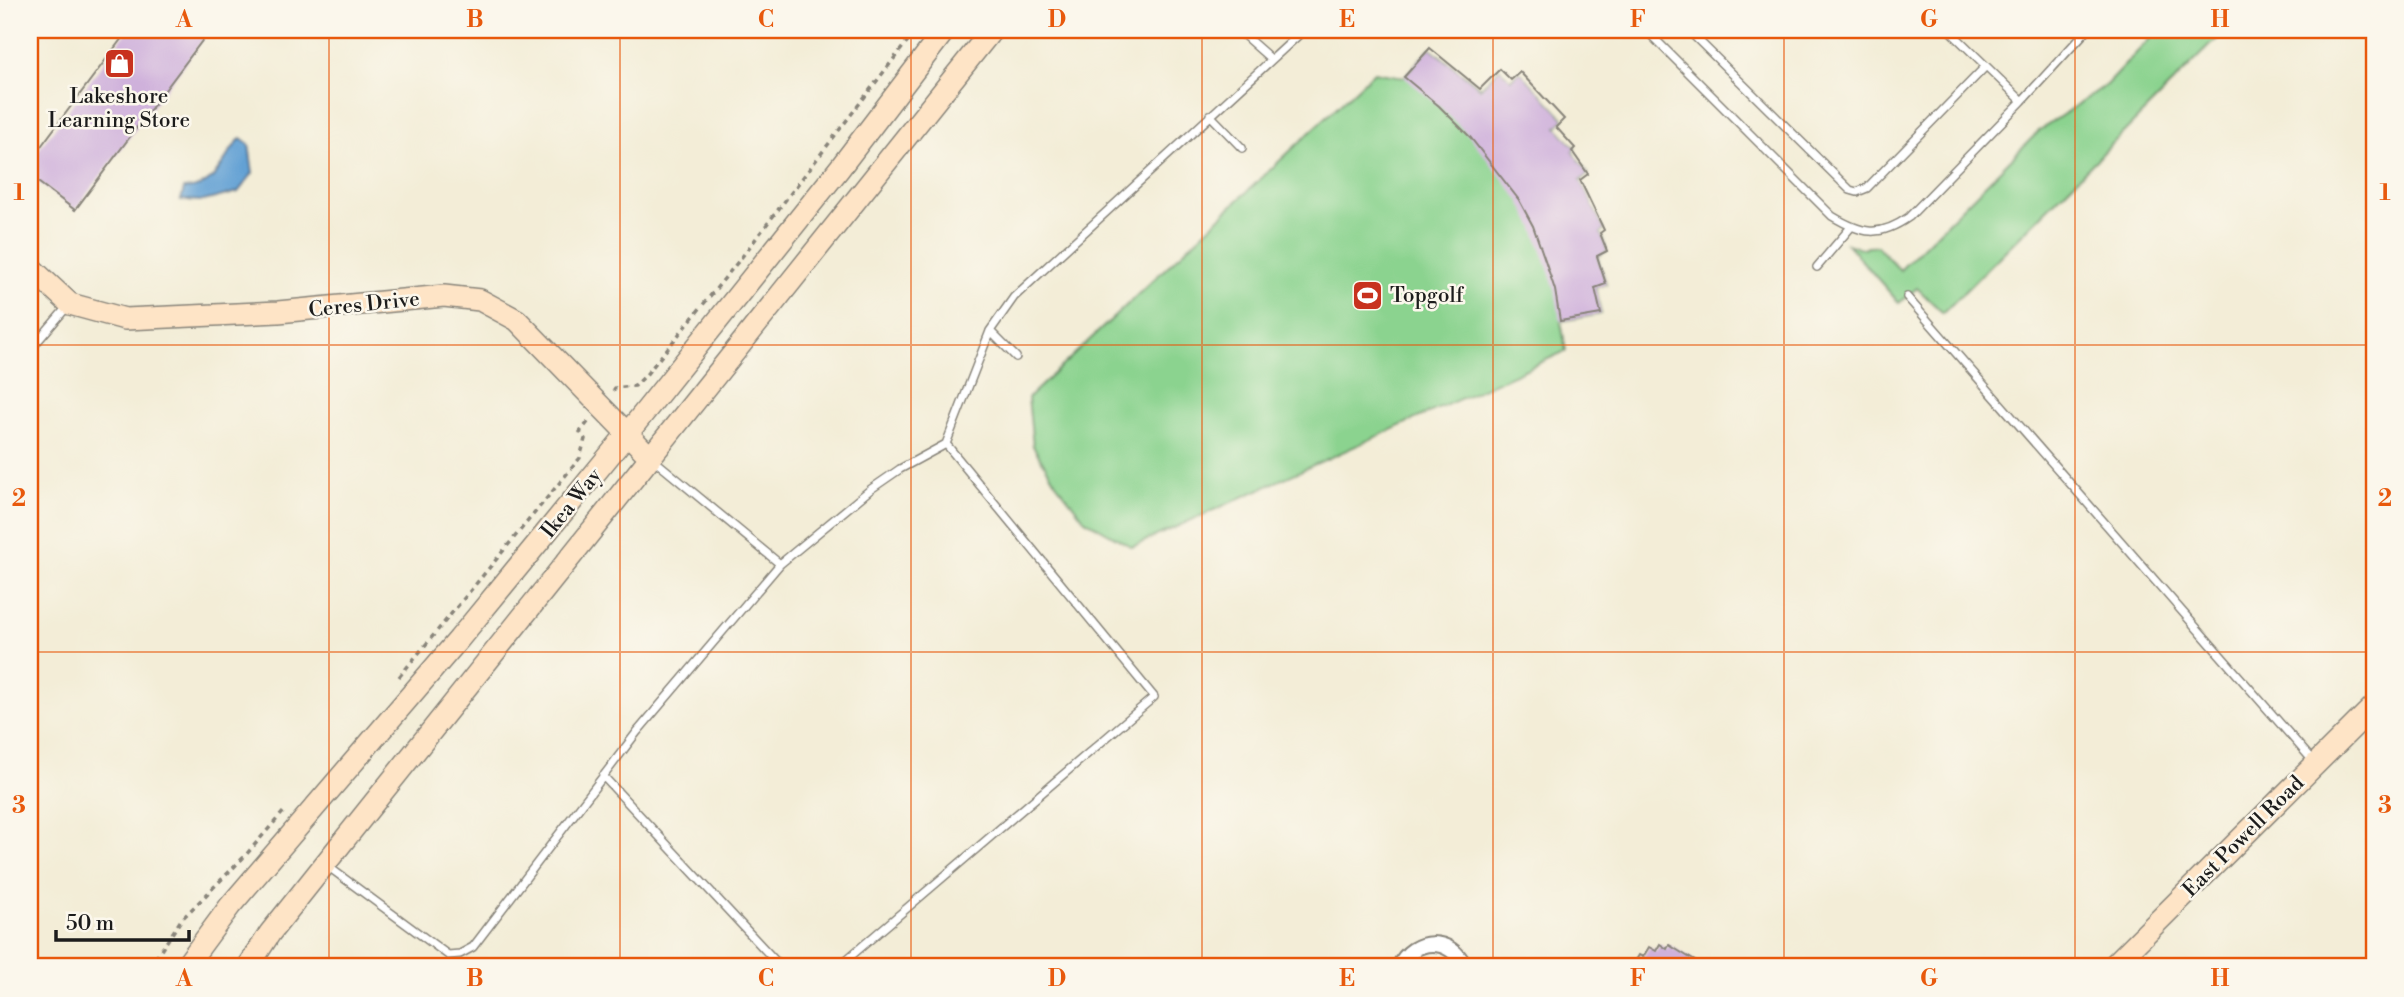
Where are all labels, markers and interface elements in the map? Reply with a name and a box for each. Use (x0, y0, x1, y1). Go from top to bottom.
text: A (175, 6, 193, 34)
text: B (466, 6, 484, 34)
text: C (758, 6, 774, 34)
text: D (1048, 6, 1066, 34)
text: E (1339, 6, 1355, 34)
text: F (1630, 6, 1646, 34)
text: G (1920, 6, 1938, 34)
text: H (2211, 6, 2230, 34)
shop icon: Lakeshore Learning Store (102, 47, 136, 81)
place label: Lakeshore Learning Store (48, 84, 190, 134)
text: 1 (13, 179, 25, 207)
text: 1 (2379, 179, 2391, 207)
sports icon: Topgolf (1350, 278, 1384, 312)
place label: Topgolf (1390, 283, 1465, 309)
street label: Ceres Drive (307, 286, 421, 324)
street label: Ikea Way (536, 463, 608, 544)
text: 2 (12, 485, 26, 513)
text: 2 (2378, 485, 2392, 513)
street label: East Powell Road (2178, 771, 2310, 903)
text: 3 (12, 792, 26, 820)
text: 3 (2378, 792, 2392, 820)
scale bar (56, 899, 189, 943)
text: 50 m (66, 911, 114, 937)
text: A (175, 965, 193, 993)
text: B (466, 965, 484, 993)
text: C (758, 965, 774, 993)
text: D (1048, 965, 1066, 993)
text: E (1339, 965, 1355, 993)
text: F (1630, 965, 1646, 993)
text: G (1920, 965, 1938, 993)
text: H (2211, 965, 2230, 993)

